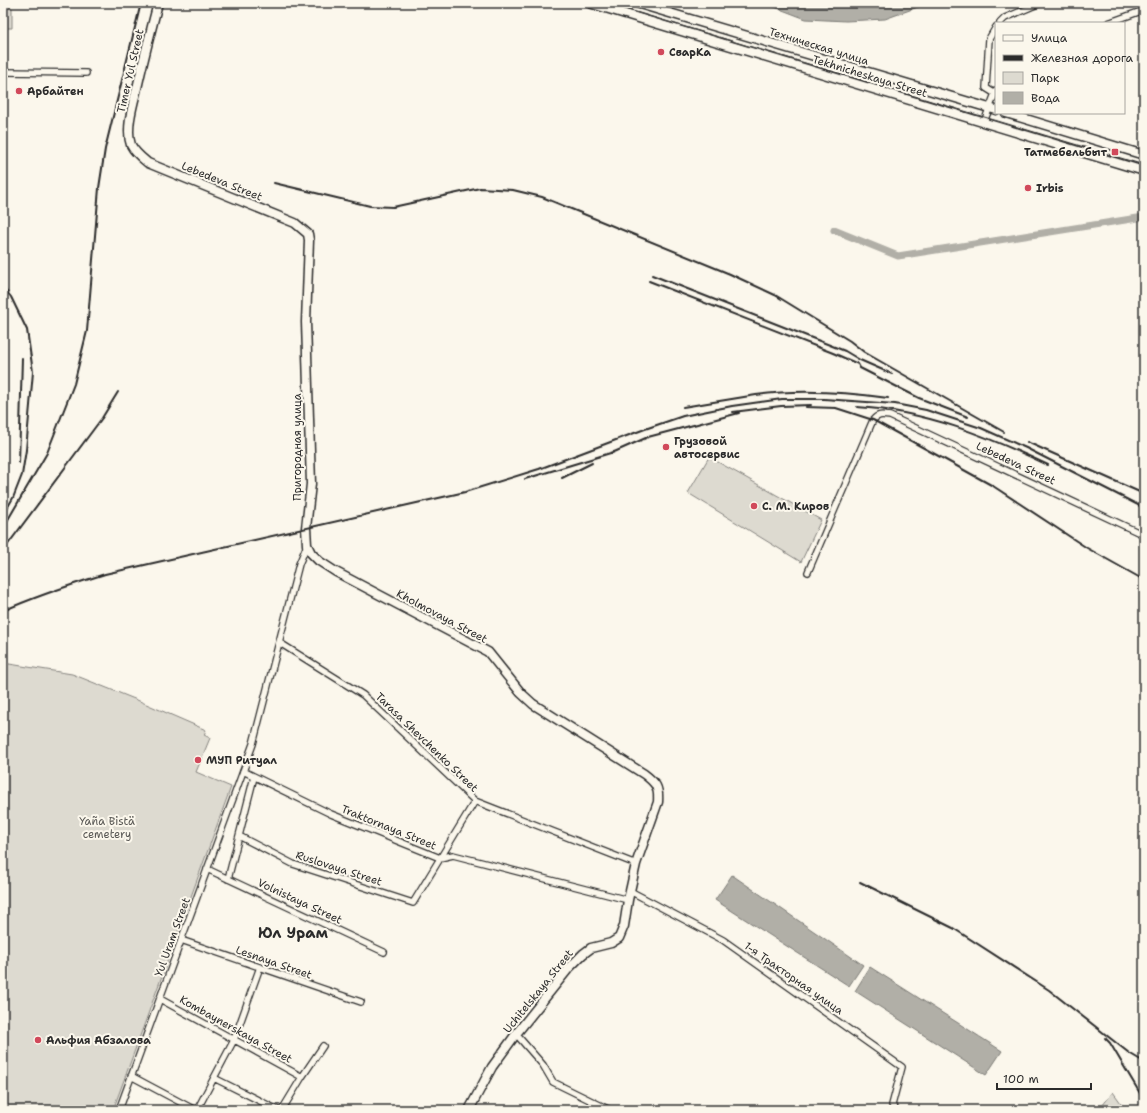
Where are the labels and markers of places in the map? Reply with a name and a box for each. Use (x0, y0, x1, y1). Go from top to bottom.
place label: СварКа (669, 45, 711, 60)
marker: СварКа (656, 47, 666, 57)
place label: Арбайтен (27, 84, 84, 99)
marker: Арбайтен (14, 86, 24, 96)
place label: Татмебельбыт (1024, 145, 1107, 160)
marker: Татмебельбыт (1110, 147, 1120, 157)
place label: Irbis (1036, 181, 1064, 196)
marker: Irbis (1023, 183, 1033, 193)
place label: Грузовой автосервис (674, 434, 740, 462)
marker: Грузовой автосервис (661, 442, 671, 452)
place label: С. М. Киров (762, 499, 829, 514)
marker: С. М. Киров (749, 501, 759, 511)
place label: МУП Ритуал (206, 753, 277, 768)
marker: МУП Ритуал (193, 755, 203, 765)
place label: Альфия Абзалова (46, 1033, 151, 1048)
marker: Альфия Абзалова (33, 1035, 43, 1045)

